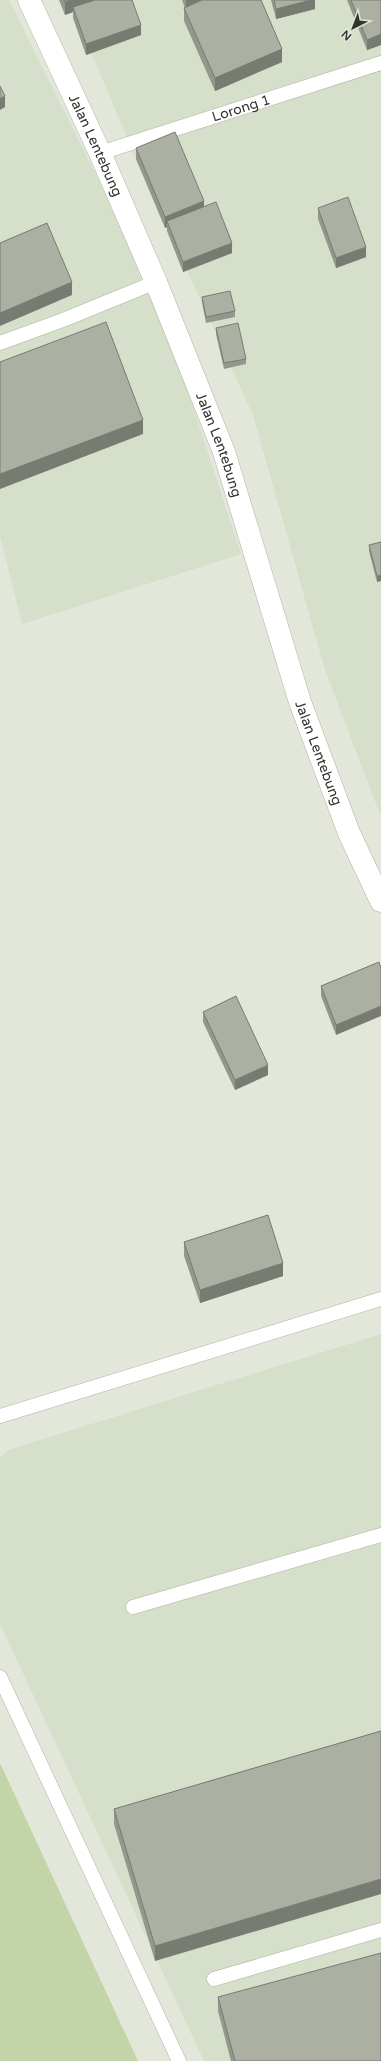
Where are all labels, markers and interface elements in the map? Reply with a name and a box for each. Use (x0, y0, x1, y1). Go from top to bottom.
north arrow (333, 8, 373, 48)
text: N (339, 27, 354, 43)
street label: Lorong 1 (210, 91, 272, 125)
street label: Jalan Lentebung (65, 92, 126, 199)
street label: Jalan Lentebung (193, 390, 246, 499)
street label: Jalan Lentebung (292, 698, 346, 807)

